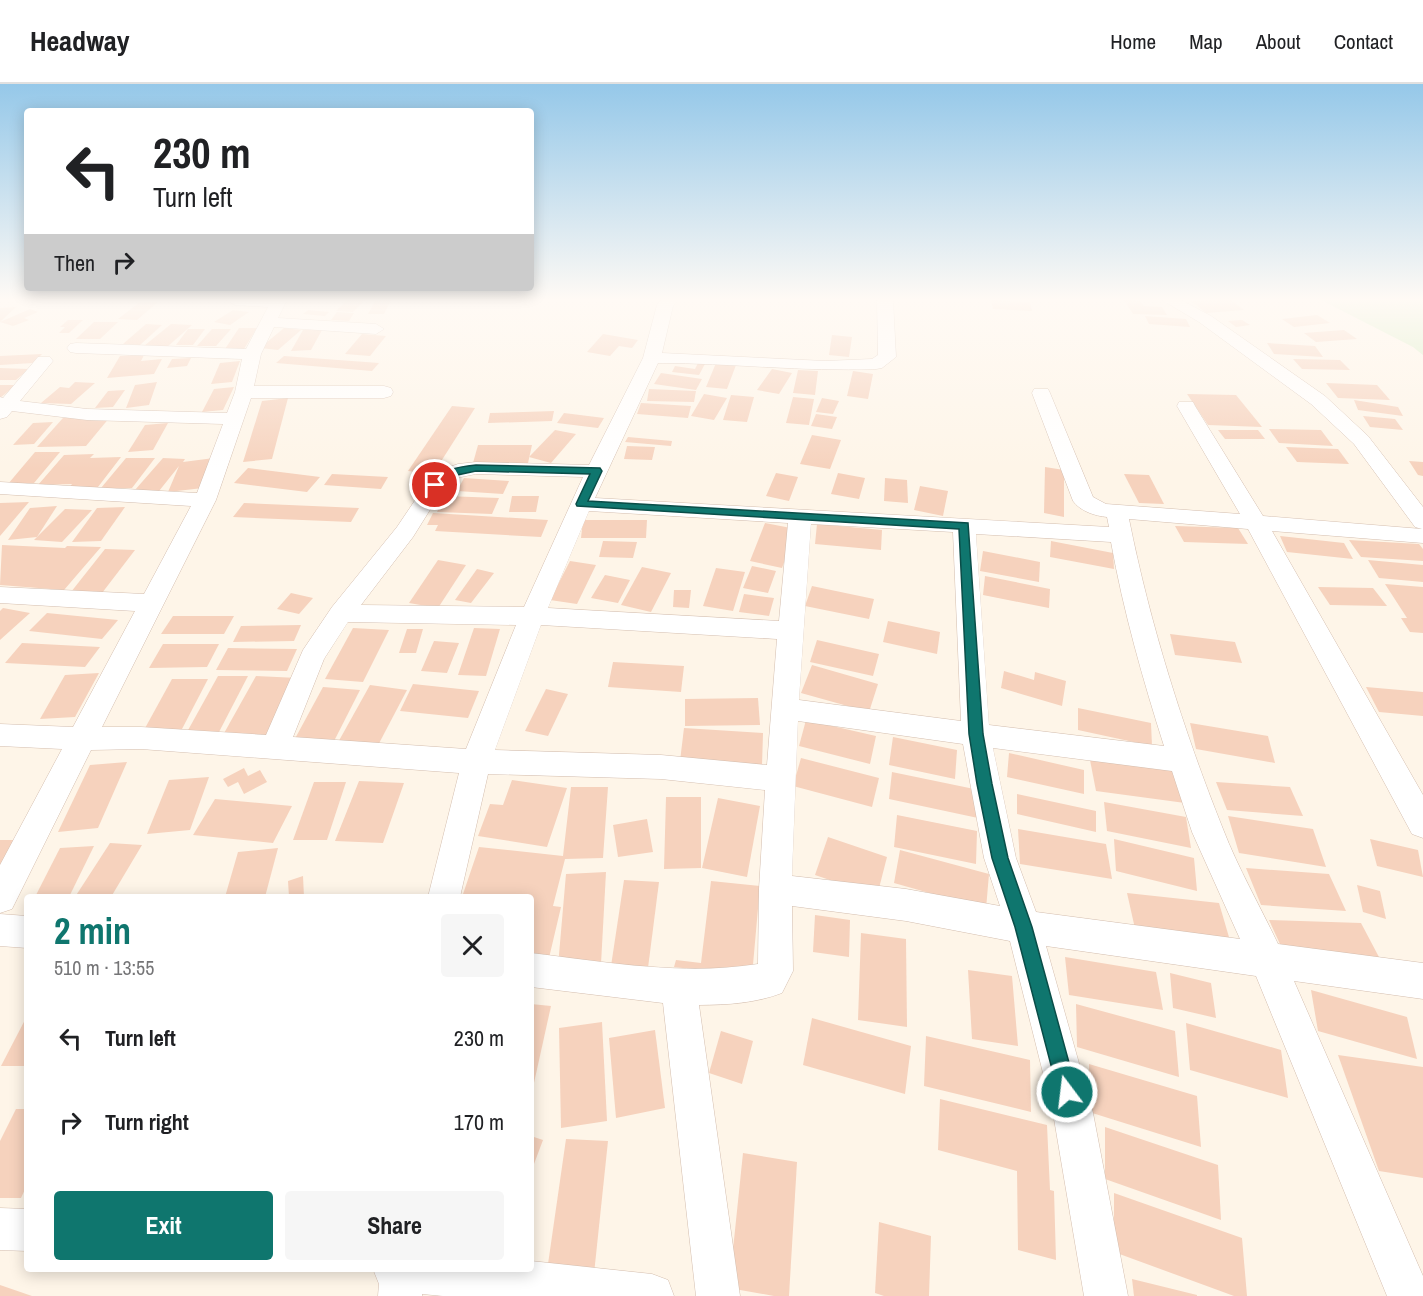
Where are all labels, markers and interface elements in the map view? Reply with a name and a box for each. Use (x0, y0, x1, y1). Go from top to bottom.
text: Headway (30, 22, 130, 60)
text: Home (1110, 27, 1156, 56)
text: Map (1189, 27, 1223, 56)
text: About (1256, 27, 1301, 56)
text: Contact (1334, 27, 1393, 56)
text: 230 m (153, 125, 251, 181)
icon: left (54, 132, 132, 210)
text: Turn left (153, 179, 232, 215)
icon: right (107, 246, 140, 279)
text: Then (54, 248, 95, 278)
pin (409, 459, 460, 510)
icon: arrive (418, 468, 451, 501)
text: 2 min (54, 907, 131, 955)
button: close (441, 914, 504, 977)
text: 510 m · 13:55 (54, 954, 154, 981)
icon: left (54, 1022, 87, 1055)
text: Turn left (105, 1023, 176, 1053)
text: 230 m (454, 1023, 504, 1053)
position arrow (1035, 1060, 1099, 1124)
icon: right (54, 1106, 87, 1139)
text: Turn right (105, 1107, 189, 1137)
text: 170 m (454, 1107, 504, 1137)
button: Exit (54, 1191, 273, 1260)
button: Share (285, 1191, 504, 1260)

